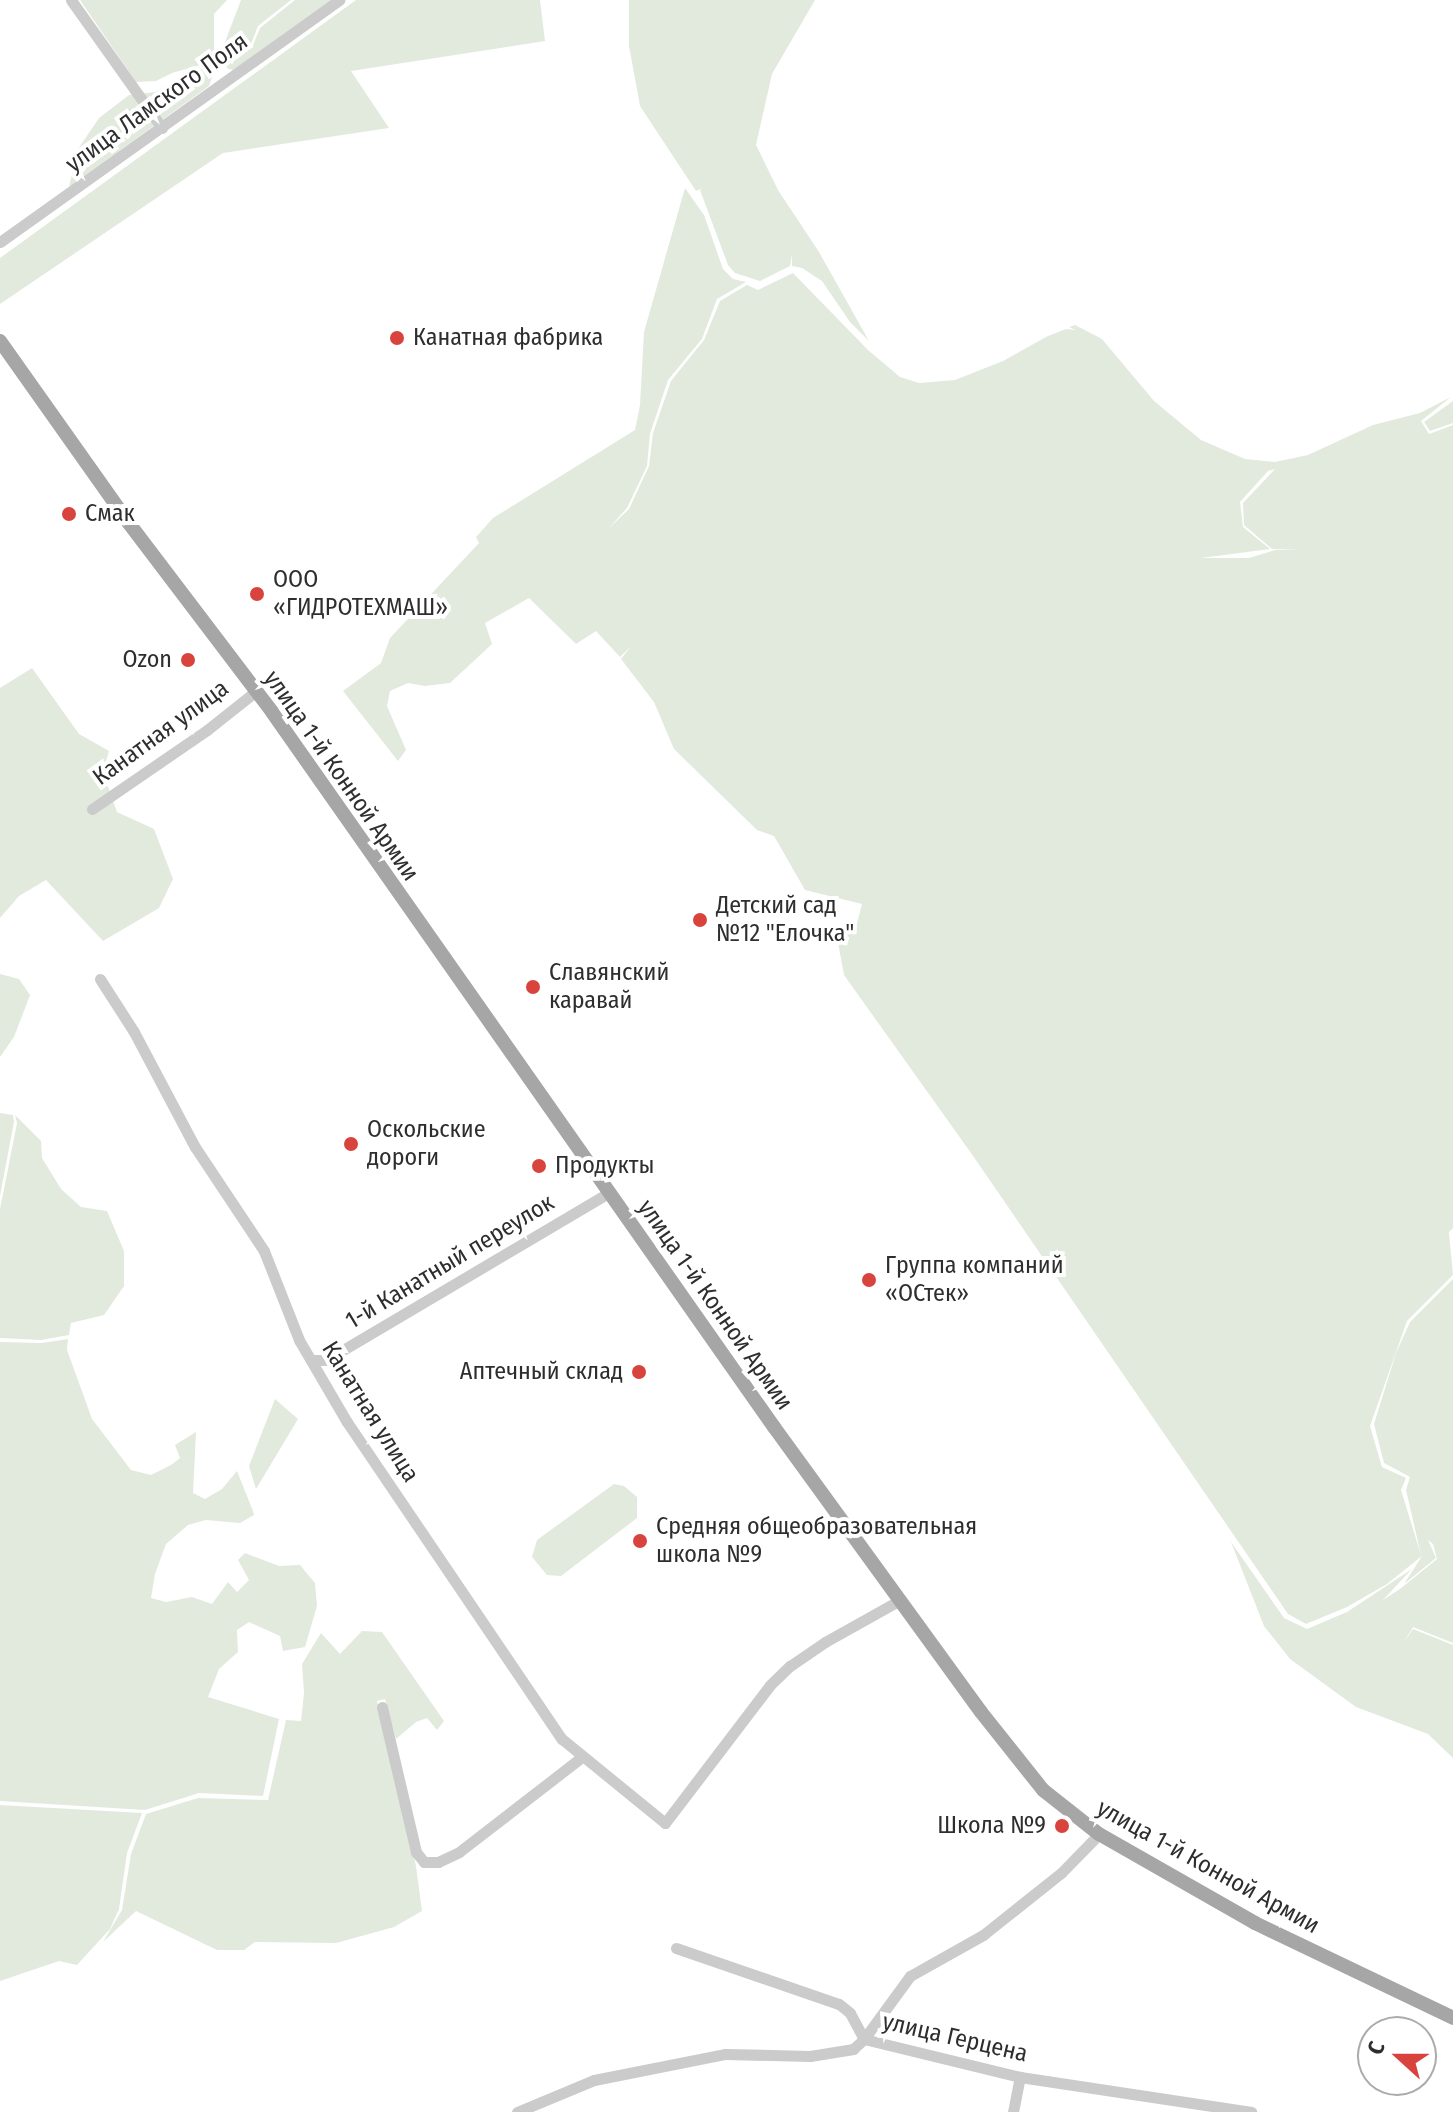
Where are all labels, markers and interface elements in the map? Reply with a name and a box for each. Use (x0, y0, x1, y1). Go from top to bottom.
street label: улица Ламского Поля (60, 27, 254, 179)
place label: Канатная фабрика (413, 324, 603, 352)
marker: Канатная фабрика (388, 329, 406, 347)
place label: Смак (85, 500, 135, 528)
marker: Смак (60, 505, 78, 523)
place label: ООО «ГИДРОТЕХМАШ» (273, 566, 448, 622)
marker: ООО «ГИДРОТЕХМАШ» (248, 585, 266, 603)
place label: Ozon (123, 646, 172, 674)
marker: Ozon (179, 651, 197, 669)
street label: улица 1-й Конной Армии (257, 665, 425, 887)
street label: Канатная улица (88, 674, 234, 792)
place label: Детский сад №12 "Елочка" (716, 892, 854, 948)
marker: Детский сад №12 "Елочка" (691, 911, 709, 929)
place label: Славянский каравай (549, 959, 669, 1015)
marker: Славянский каравай (524, 978, 542, 996)
place label: Оскольские дороги (367, 1116, 485, 1172)
marker: Оскольские дороги (342, 1135, 360, 1153)
place label: Продукты (555, 1152, 654, 1180)
marker: Продукты (530, 1157, 548, 1175)
street label: 1-й Канатный переулок (341, 1188, 559, 1336)
street label: улица 1-й Конной Армии (631, 1194, 799, 1416)
place label: Группа компаний «ОСтек» (885, 1252, 1064, 1308)
marker: Группа компаний «ОСтек» (860, 1271, 878, 1289)
street label: Канатная улица (315, 1336, 425, 1488)
place label: Аптечный склад (460, 1358, 623, 1386)
marker: Аптечный склад (630, 1363, 648, 1381)
place label: Средняя общеобразовательная школа №9 (656, 1513, 977, 1569)
marker: Средняя общеобразовательная школа №9 (631, 1532, 649, 1550)
street label: улица 1-й Конной Армии (1092, 1794, 1324, 1940)
place label: Школа №9 (937, 1812, 1046, 1840)
marker: Школа №9 (1053, 1817, 1071, 1835)
street label: улица Герцена (880, 2007, 1030, 2069)
north arrow (1357, 2016, 1437, 2096)
text: С (1361, 2038, 1391, 2058)

